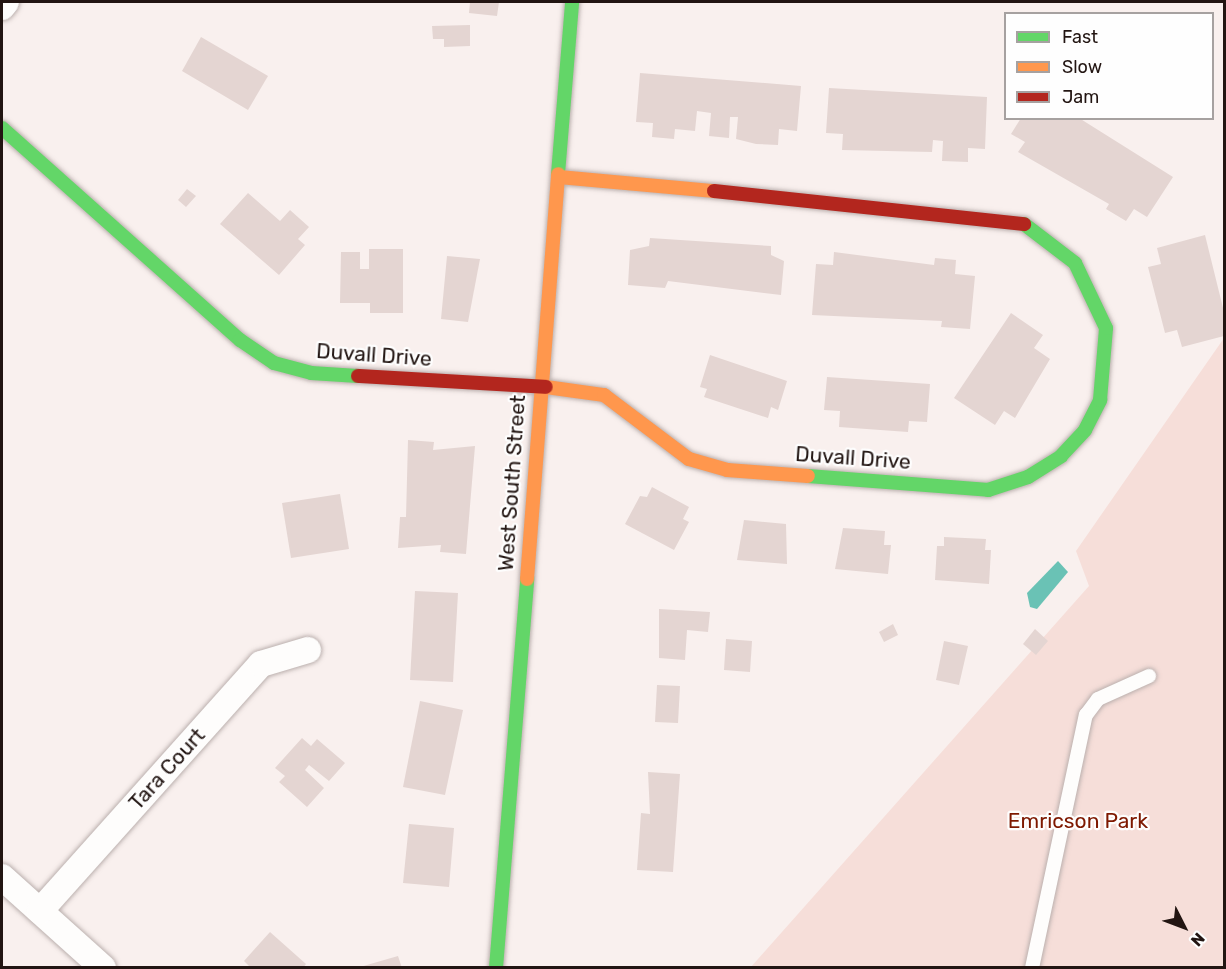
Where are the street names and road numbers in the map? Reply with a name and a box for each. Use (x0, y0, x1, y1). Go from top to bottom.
street label: Duvall Drive (315, 338, 433, 372)
street label: West South Street (493, 394, 531, 572)
street label: Duvall Drive (794, 441, 912, 475)
street label: Tara Court (124, 723, 210, 815)

